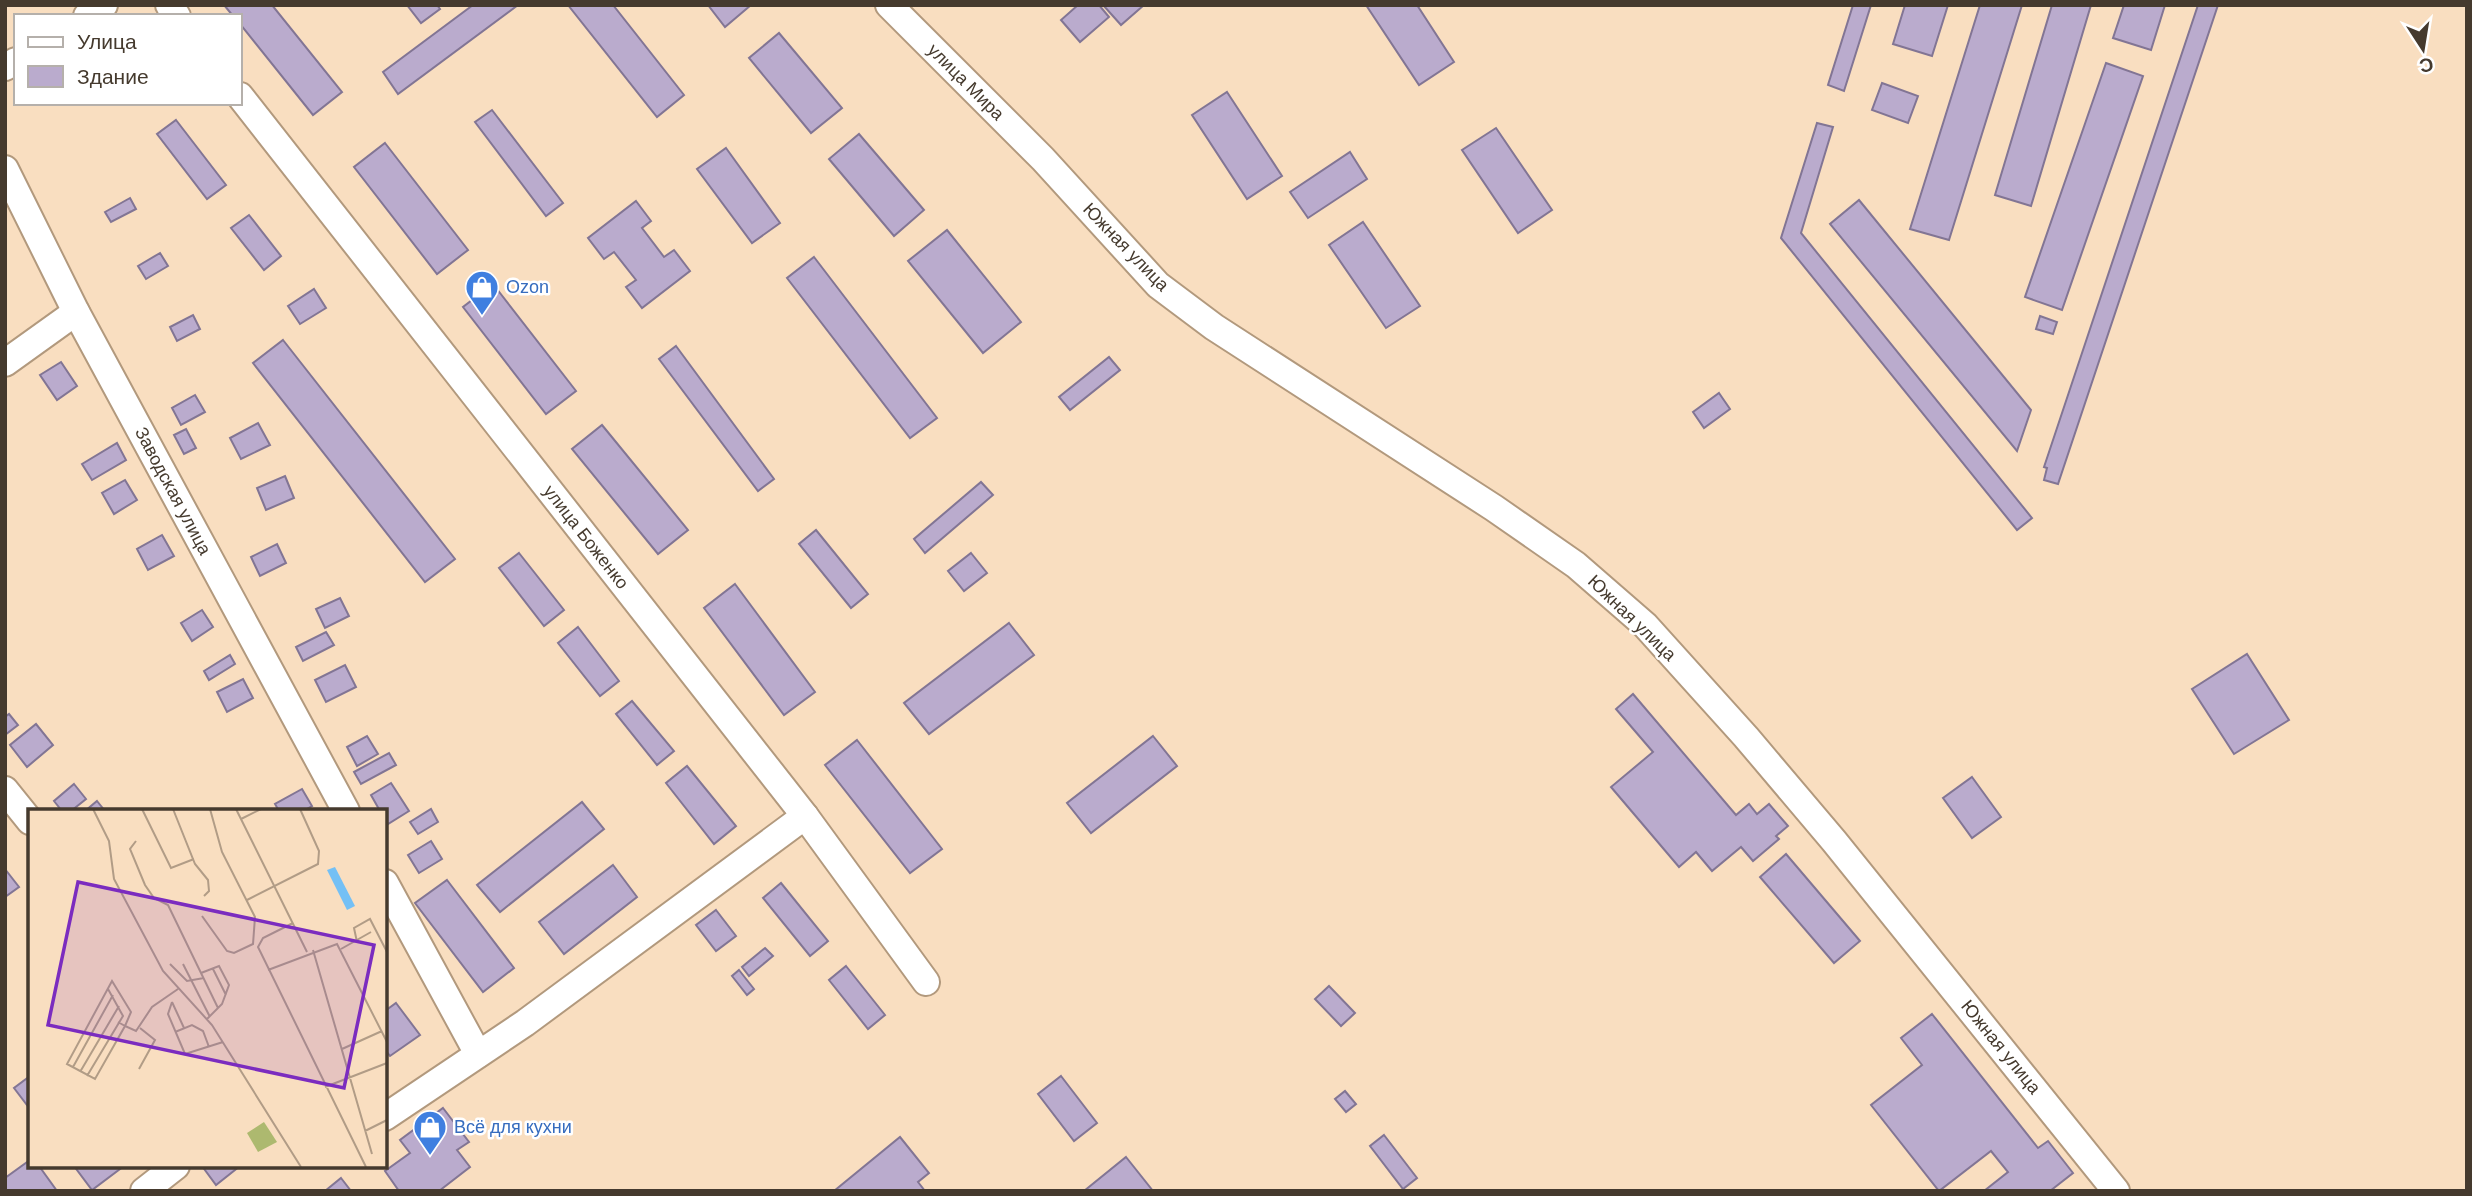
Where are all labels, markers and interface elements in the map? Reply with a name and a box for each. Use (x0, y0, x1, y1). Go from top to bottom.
legend (14, 14, 242, 105)
north arrow (2388, 14, 2458, 84)
text: Улица (77, 30, 137, 53)
street label: улица Мира (924, 40, 1009, 125)
text: С (2417, 53, 2435, 77)
text: Здание (77, 65, 149, 88)
street label: Южная улица (1079, 199, 1174, 296)
shop icon: Ozon (463, 268, 501, 317)
place label: Ozon (506, 277, 549, 297)
street label: Заводская улица (131, 424, 216, 559)
street label: улица Боженко (539, 481, 633, 593)
street label: Южная улица (1584, 571, 1681, 666)
inset map (28, 809, 387, 1168)
street label: Южная улица (1957, 996, 2045, 1099)
shop icon: Всё для кухни (411, 1108, 449, 1157)
place label: Всё для кухни (454, 1117, 572, 1137)

